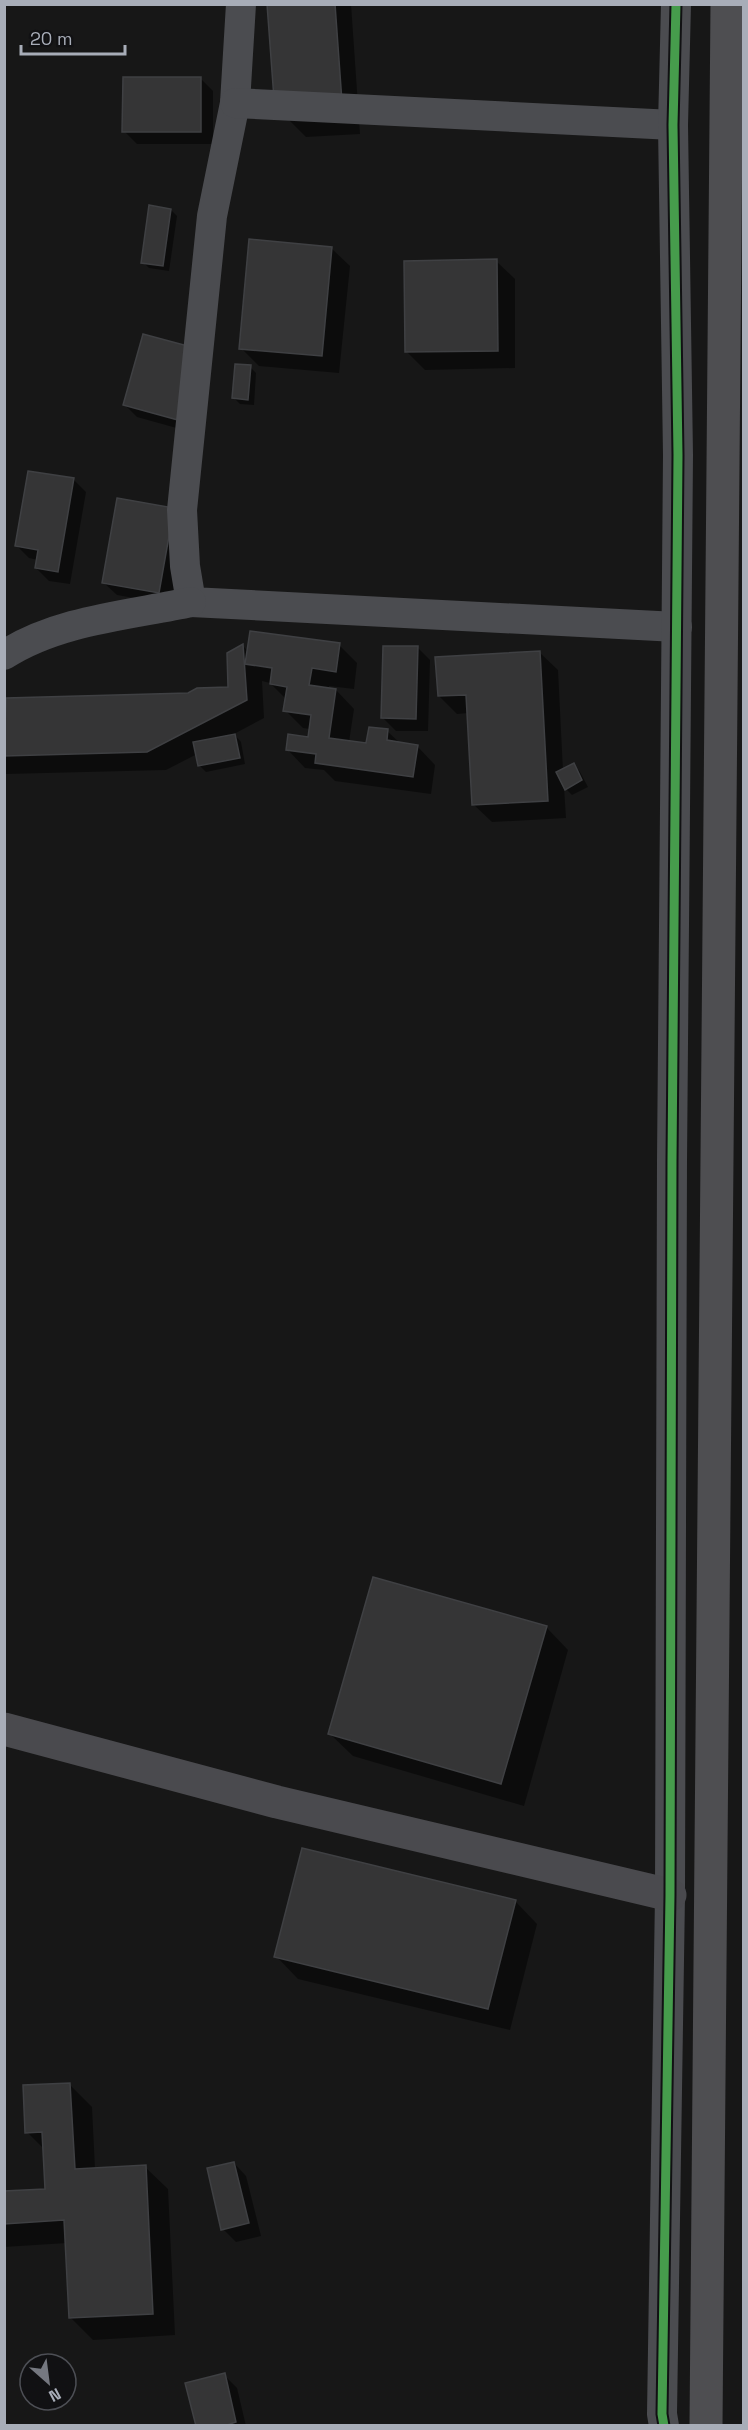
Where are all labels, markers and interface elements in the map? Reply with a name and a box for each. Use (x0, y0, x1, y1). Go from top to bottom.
scale bar (21, 18, 124, 56)
text: 20 m (30, 27, 73, 50)
north arrow (18, 2352, 78, 2412)
text: N (45, 2383, 64, 2407)

